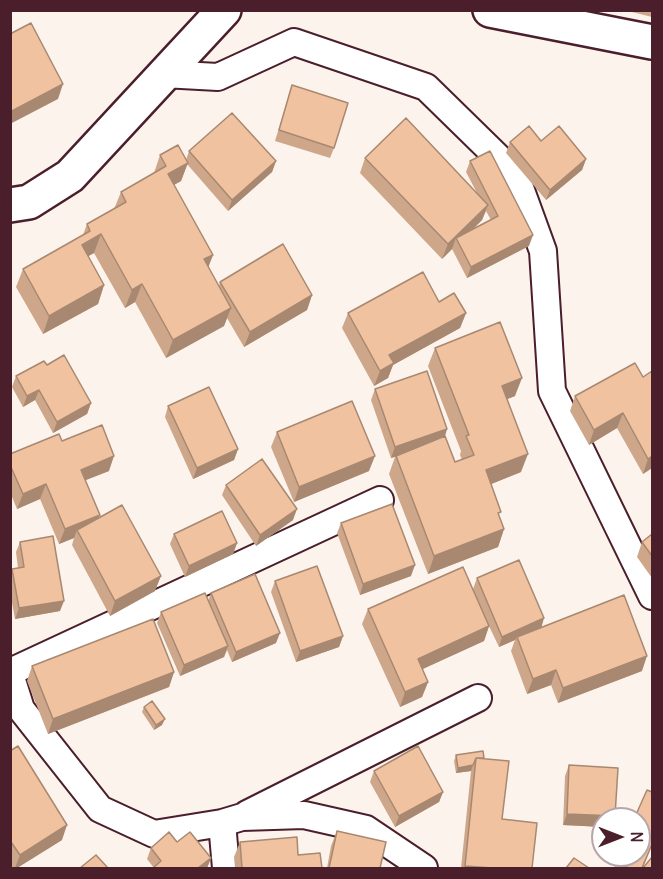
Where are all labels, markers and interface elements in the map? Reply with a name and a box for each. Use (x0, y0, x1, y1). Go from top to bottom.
north arrow (591, 807, 651, 867)
text: N (627, 831, 647, 843)

